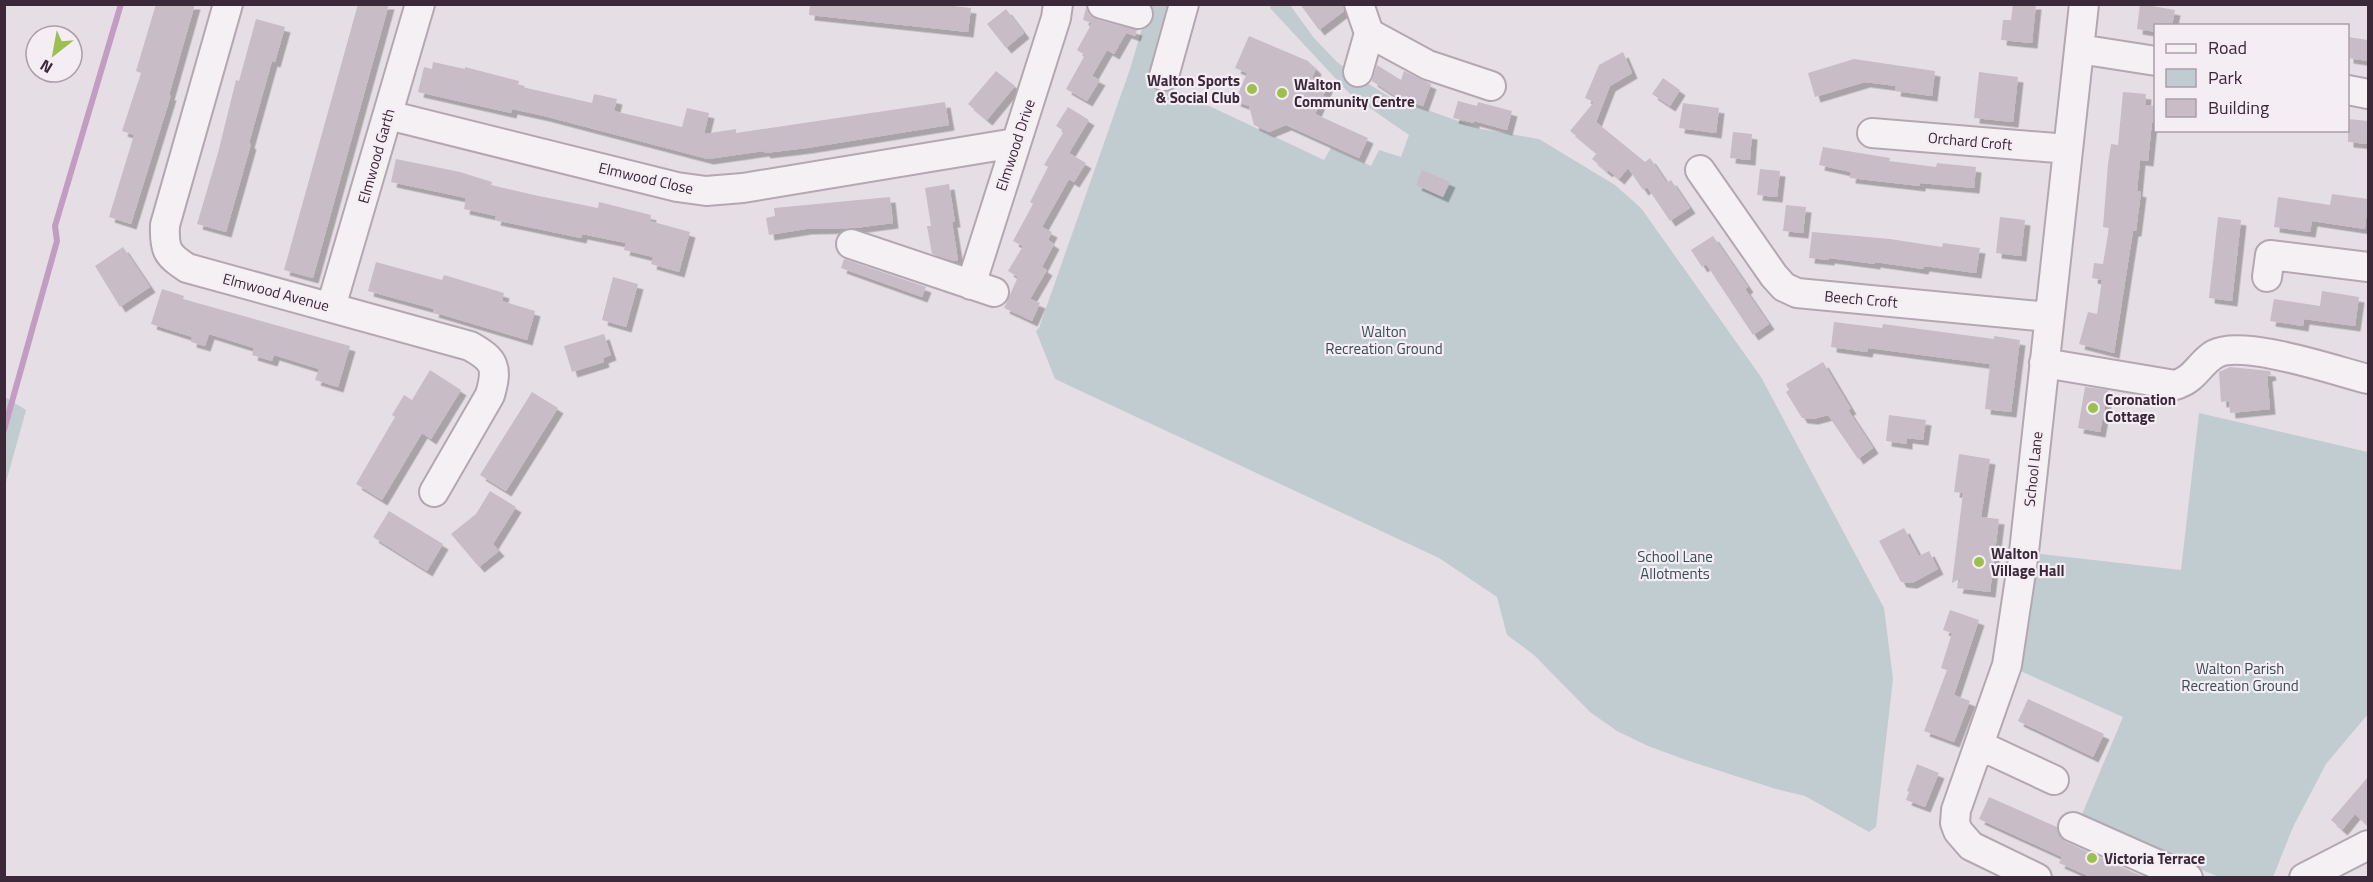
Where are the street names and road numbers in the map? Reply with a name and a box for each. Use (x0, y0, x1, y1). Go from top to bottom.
street label: Elmwood Drive (989, 96, 1041, 194)
street label: Elmwood Garth (351, 106, 401, 206)
street label: Orchard Croft (1927, 126, 2014, 156)
street label: Elmwood Close (596, 156, 696, 200)
street label: Elmwood Avenue (220, 267, 332, 317)
street label: Beech Croft (1823, 284, 1899, 314)
street label: School Lane (2018, 430, 2048, 508)

